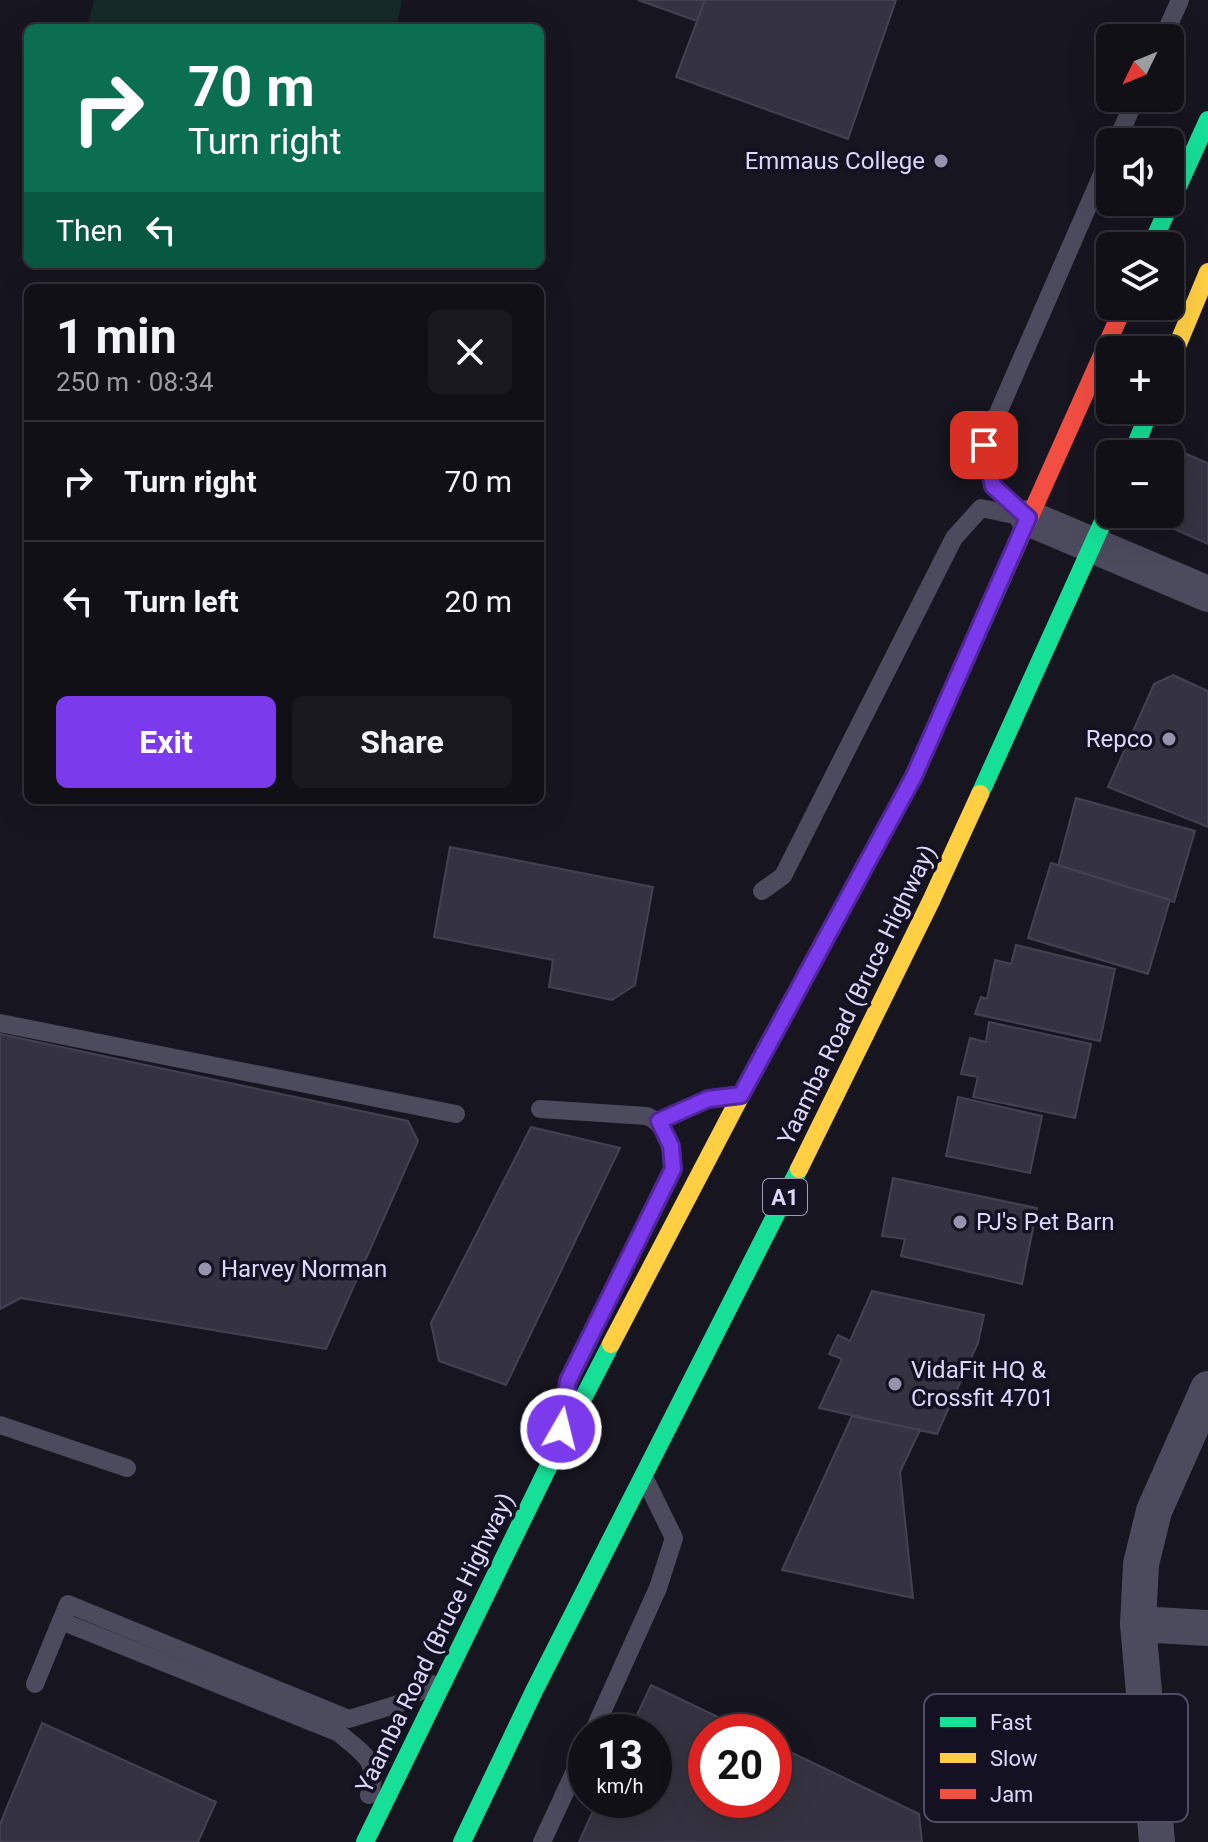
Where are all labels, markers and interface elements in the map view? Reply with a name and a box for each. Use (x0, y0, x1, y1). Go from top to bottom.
north arrow (1096, 24, 1184, 112)
map controls (1096, 24, 1184, 528)
text: 70 m (188, 54, 315, 120)
icon: right (56, 56, 160, 160)
text: Turn right (188, 121, 341, 163)
button: sound (1096, 128, 1184, 216)
place label: Emmaus College (745, 147, 925, 175)
marker: Emmaus College (932, 152, 950, 170)
icon: left (139, 208, 183, 252)
text: Then (56, 213, 123, 248)
button: layers (1096, 232, 1184, 320)
text: 1 min (56, 308, 177, 365)
button: close (428, 310, 512, 394)
button: + (1096, 336, 1184, 424)
text: 250 m · 08:34 (56, 367, 214, 397)
pin (950, 411, 1018, 479)
icon: arrive (962, 423, 1006, 467)
button: − (1096, 440, 1184, 528)
icon: right (56, 459, 100, 503)
text: Turn right (124, 464, 257, 499)
text: 70 m (445, 464, 512, 499)
icon: left (56, 579, 100, 623)
text: Turn left (124, 584, 239, 619)
text: 20 m (445, 584, 512, 619)
button: Exit (56, 696, 276, 788)
button: Share (292, 696, 512, 788)
place label: Repco (1086, 725, 1153, 753)
marker: Repco (1160, 730, 1178, 748)
street label: Yaamba Road (Bruce Highway) (772, 840, 942, 1150)
road number: A1 (763, 1179, 807, 1215)
place label: PJ's Pet Barn (976, 1208, 1115, 1236)
marker: PJ's Pet Barn (951, 1213, 969, 1231)
place label: Harvey Norman (221, 1255, 387, 1283)
marker: Harvey Norman (196, 1260, 214, 1278)
place label: VidaFit HQ & Crossfit 4701 (911, 1356, 1054, 1412)
marker: VidaFit HQ & Crossfit 4701 (886, 1375, 904, 1393)
position arrow (519, 1387, 603, 1471)
street label: Yaamba Road (Bruce Highway) (350, 1488, 520, 1798)
legend (924, 1694, 1188, 1822)
text: Fast (990, 1710, 1032, 1735)
speed limit sign: 20 (688, 1714, 792, 1818)
text: 13 (597, 1732, 643, 1779)
text: Slow (990, 1746, 1038, 1771)
text: km/h (597, 1774, 643, 1798)
text: Jam (990, 1782, 1033, 1807)

